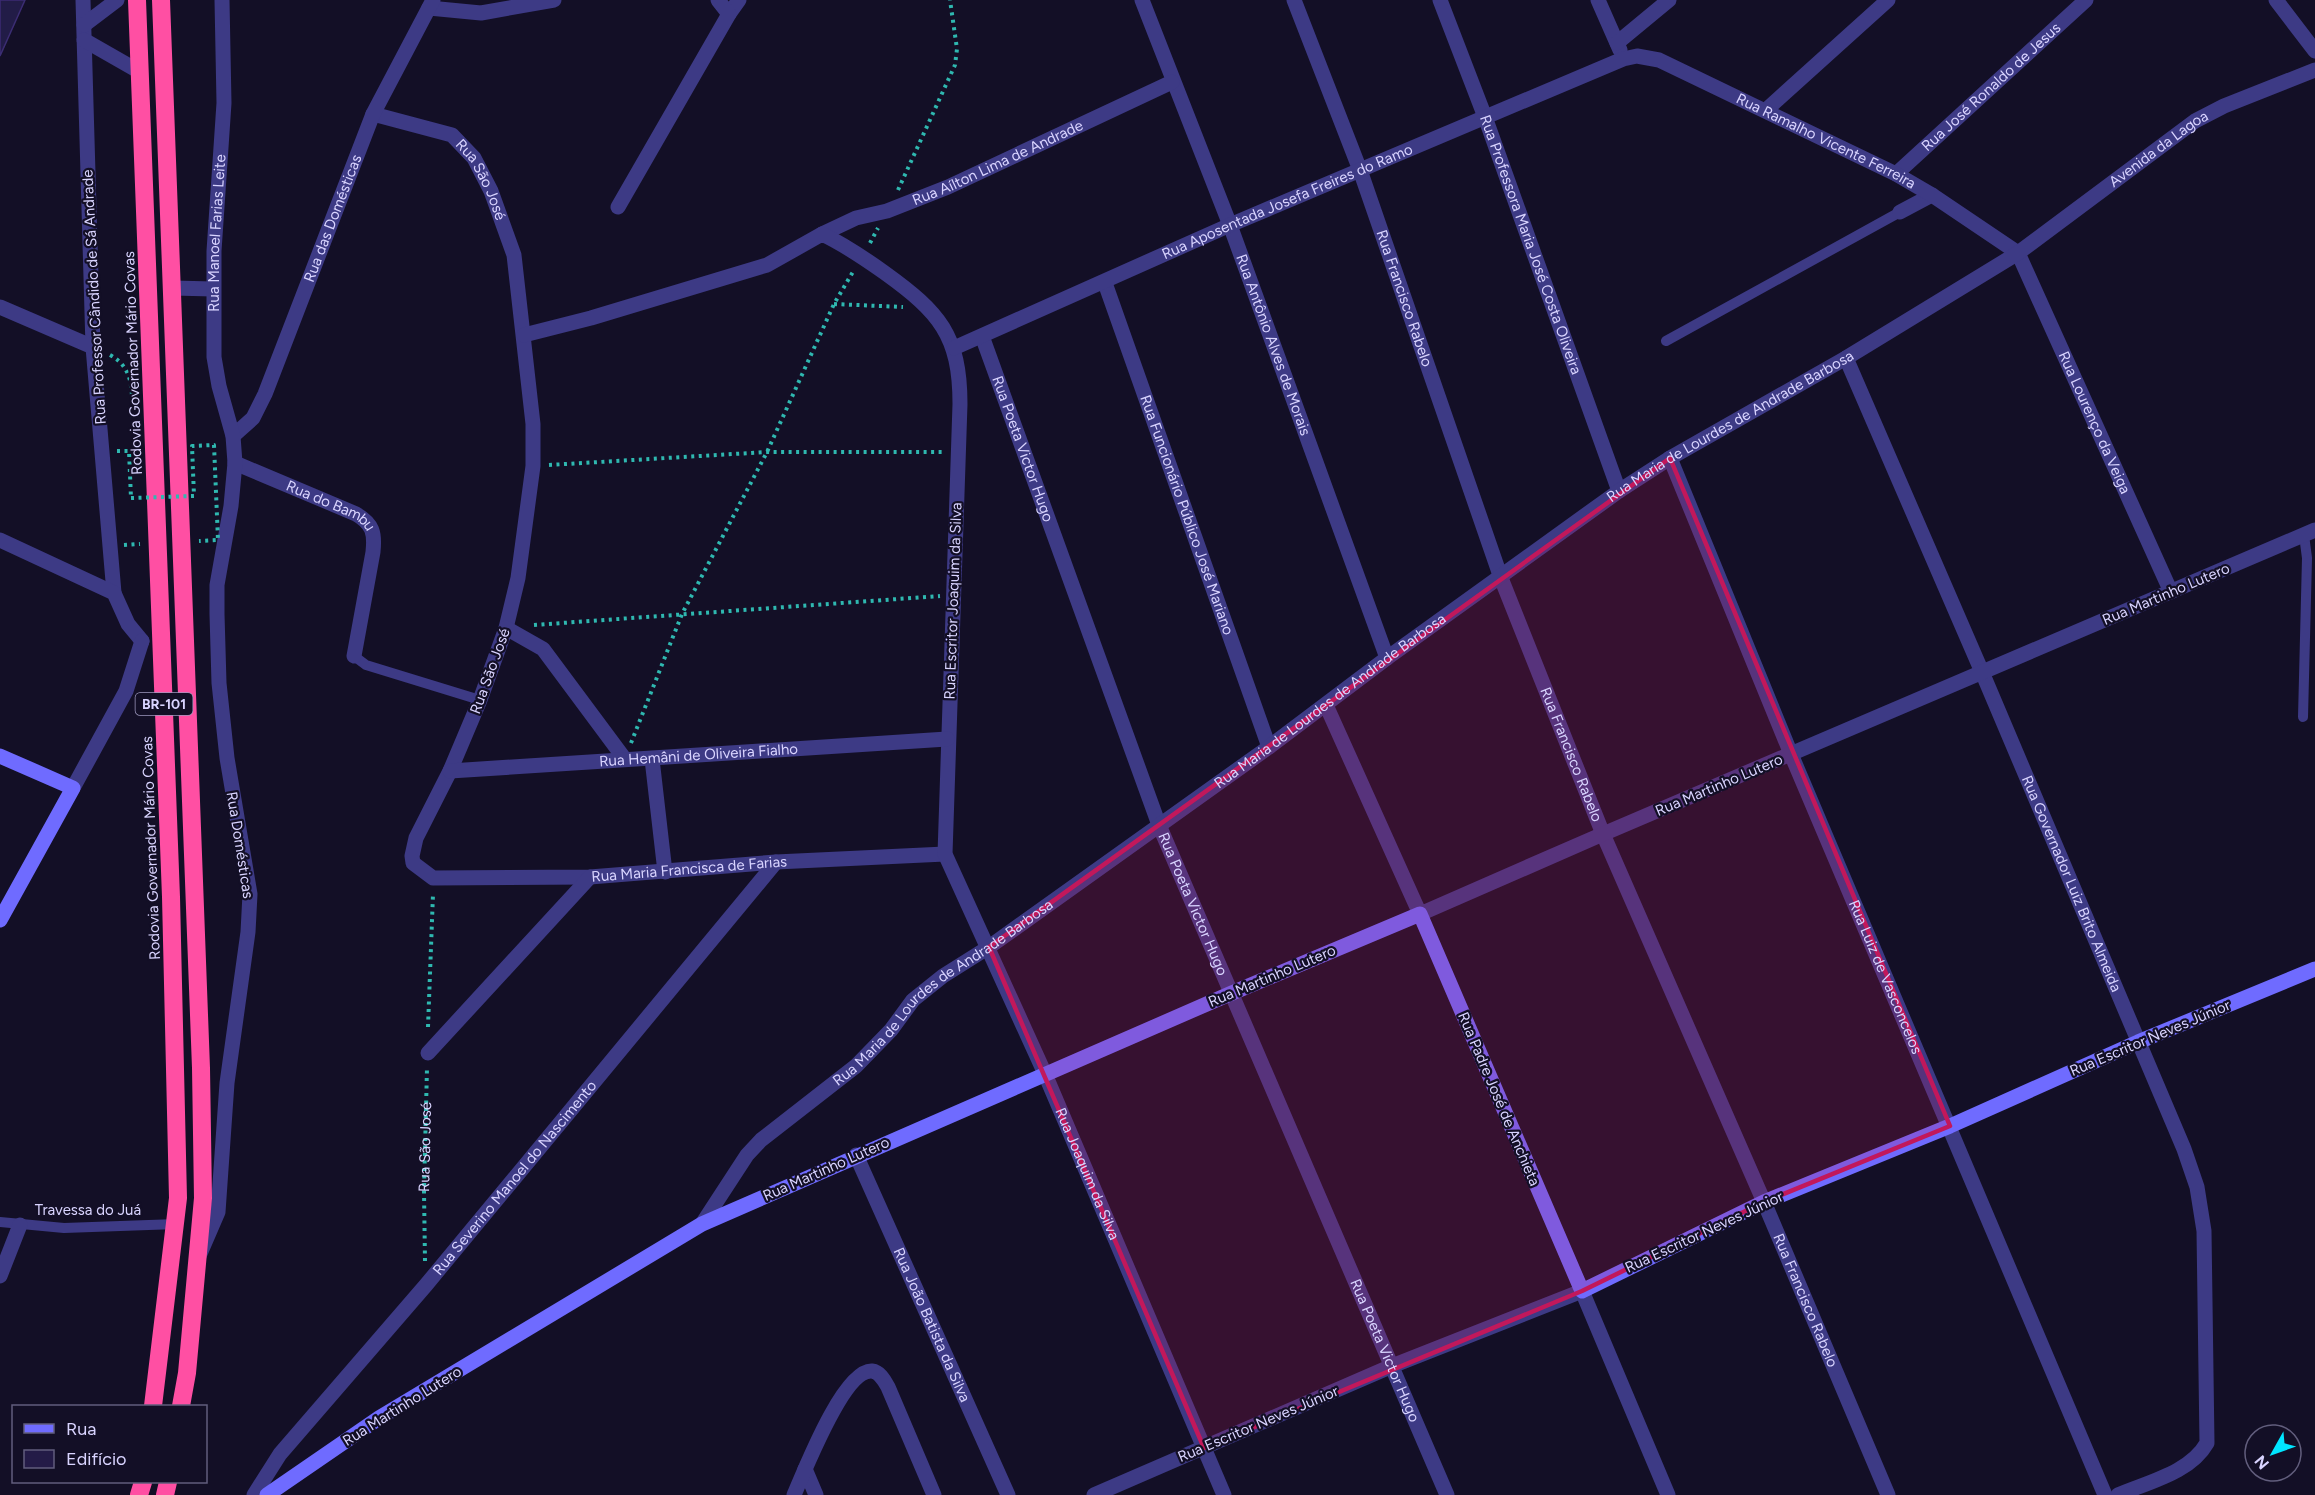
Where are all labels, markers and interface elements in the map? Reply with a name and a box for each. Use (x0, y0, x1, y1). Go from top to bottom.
street label: Rua José Ronaldo de Jesus (1918, 19, 2064, 155)
street label: Rua Ramalho Vicente Ferreira (1733, 89, 1919, 193)
street label: Avenida da Lagoa (2105, 107, 2211, 191)
street label: Rua Professora Maria José Costa Oliveira (1476, 113, 1585, 377)
street label: Rua Aílton Lima de Andrade (910, 116, 1086, 209)
street label: Rua São José (452, 135, 510, 223)
street label: Rua Aposentada Josefa Freires do Ramo (1159, 140, 1416, 263)
street label: Rua das Domésticas (300, 152, 365, 285)
street label: Rua Manoel Farias Leite (205, 154, 230, 312)
street label: Rua Professor Cândido de Sá Andrade (78, 169, 110, 425)
street label: Rua Francisco Rabelo (1372, 227, 1436, 369)
street label: Rodovia Governador Mário Covas (120, 251, 146, 475)
street label: Rua Antônio Alves de Morais (1232, 252, 1315, 438)
street label: Rua Maria de Lourdes de Andrade Barbosa (1603, 347, 1857, 506)
street label: Rua Lourenço da Veiga (2055, 348, 2134, 497)
street label: Rua Poeta Victor Hugo (988, 373, 1058, 525)
street label: Rua Funcionário Público José Mariano (1136, 392, 1238, 638)
street label: Rua do Bambu (284, 477, 379, 534)
street label: Rua Escritor Joaquim da Silva (941, 502, 965, 700)
street label: Rua Martinho Lutero (2100, 559, 2233, 629)
street label: Rua Maria de Lourdes de Andrade Barbosa (1211, 610, 1449, 792)
street label: Rua São José (466, 626, 514, 716)
street label: Rua Francisco Rabelo (1536, 684, 1606, 825)
road number: BR-101 (136, 693, 192, 715)
street label: Rodovia Governador Mário Covas (138, 736, 164, 960)
street label: Rua Hemâni de Oliveira Fialho (599, 740, 799, 770)
street label: Rua Martinho Lutero (1653, 750, 1786, 820)
street label: Rua Governador Luiz Brito Almeida (2018, 773, 2125, 995)
street label: Rua Domésticas (223, 790, 257, 900)
street label: Rua Poeta Victor Hugo (1154, 830, 1232, 978)
street label: Rua Maria Francisca de Farias (591, 852, 788, 886)
street label: Rua Maria de Lourdes de Andrade Barbosa (829, 895, 1056, 1090)
street label: Rua Luiz de Vasconcelos (1845, 897, 1926, 1057)
street label: Rua Martinho Lutero (1206, 941, 1339, 1011)
street label: Rua Escritor Neves Júnior (2067, 996, 2233, 1080)
street label: Rua Padre José de Anchieta (1454, 1009, 1544, 1189)
street label: Rua Severino Manoel do Nascimento (429, 1077, 601, 1279)
street label: Rua São José (415, 1102, 435, 1192)
street label: Rua Joaquim da Silva (1051, 1105, 1123, 1243)
street label: Rua Martinho Lutero (760, 1133, 892, 1205)
street label: Rua Escritor Neves Júnior (1622, 1187, 1786, 1277)
street label: Travessa do Juá (35, 1201, 141, 1219)
street label: Rua Francisco Rabelo (1769, 1231, 1842, 1370)
street label: Rua João Batista da Silva (890, 1245, 974, 1405)
street label: Rua Poeta Victor Hugo (1346, 1276, 1424, 1425)
street label: Rua Martinho Lutero (339, 1362, 465, 1450)
street label: Rua Escritor Neves Júnior (1175, 1382, 1341, 1466)
legend (12, 1405, 207, 1483)
text: Rua (66, 1418, 97, 1440)
north arrow (2243, 1423, 2303, 1483)
text: Edifício (66, 1448, 127, 1470)
text: N (2251, 1451, 2273, 1473)

